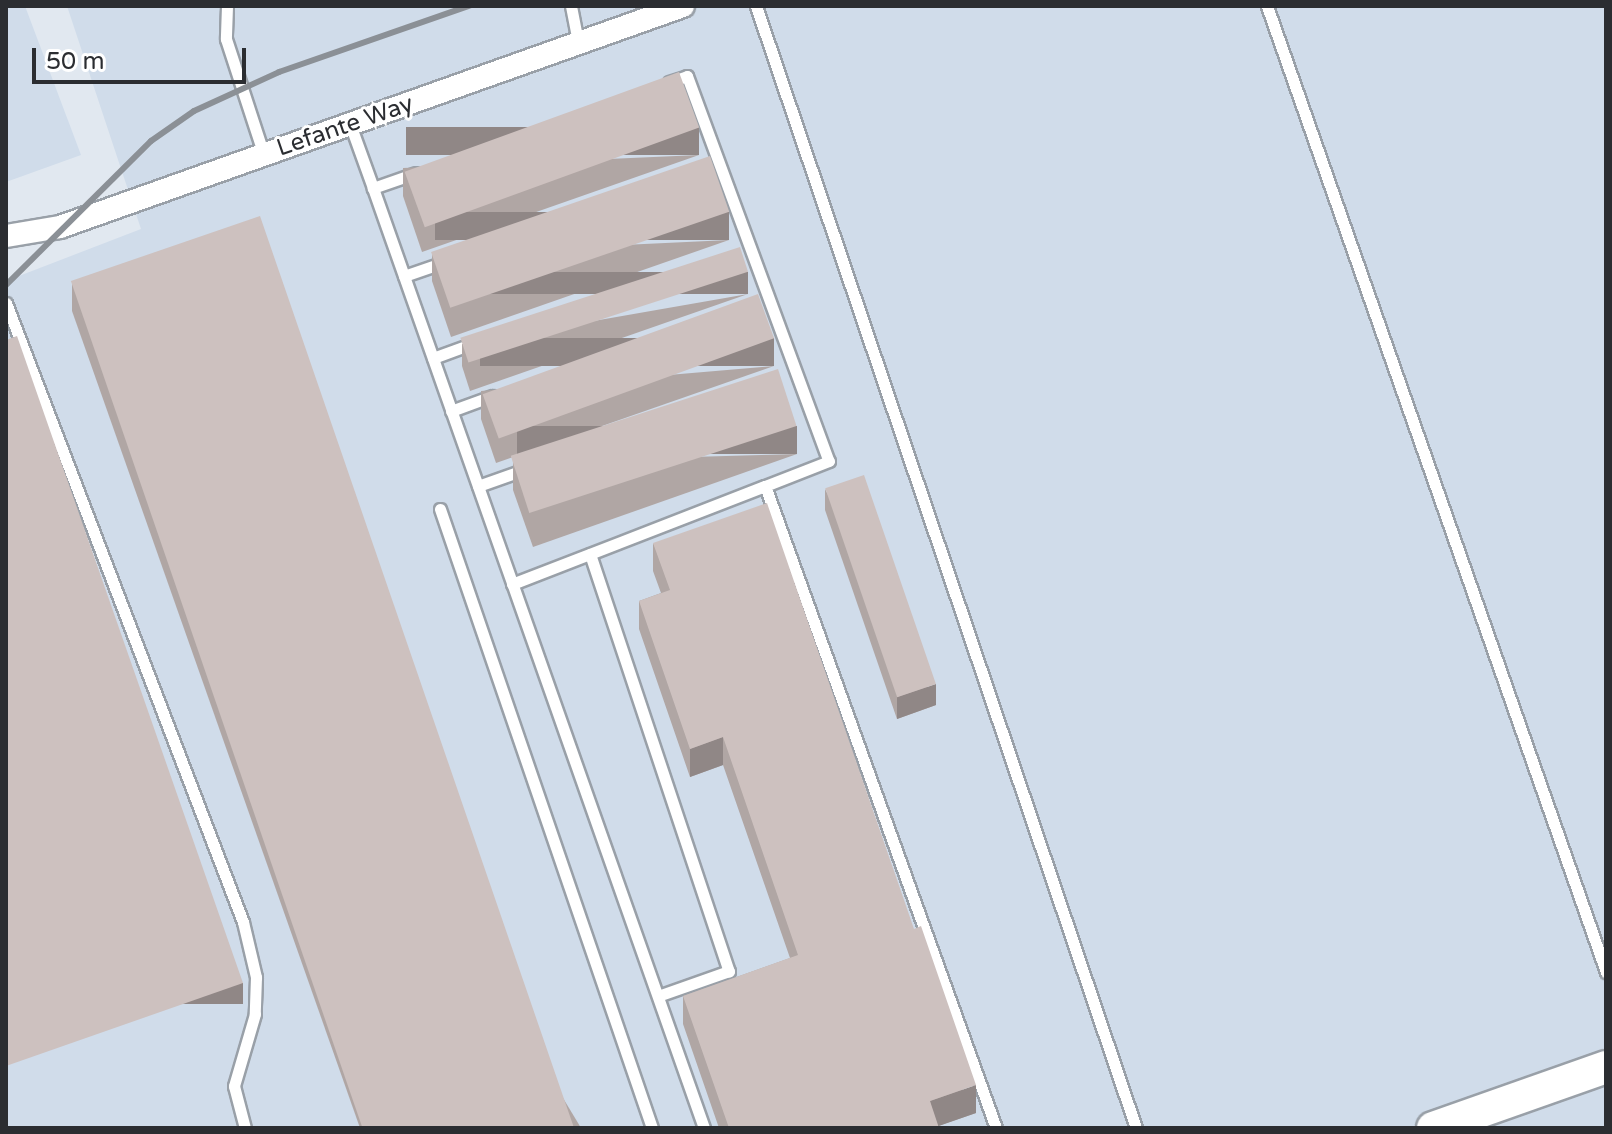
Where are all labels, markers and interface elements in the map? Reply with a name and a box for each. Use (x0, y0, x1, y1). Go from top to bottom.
scale bar (36, 32, 250, 82)
text: 50 m (46, 47, 104, 76)
street label: Lefante Way (273, 89, 417, 163)

